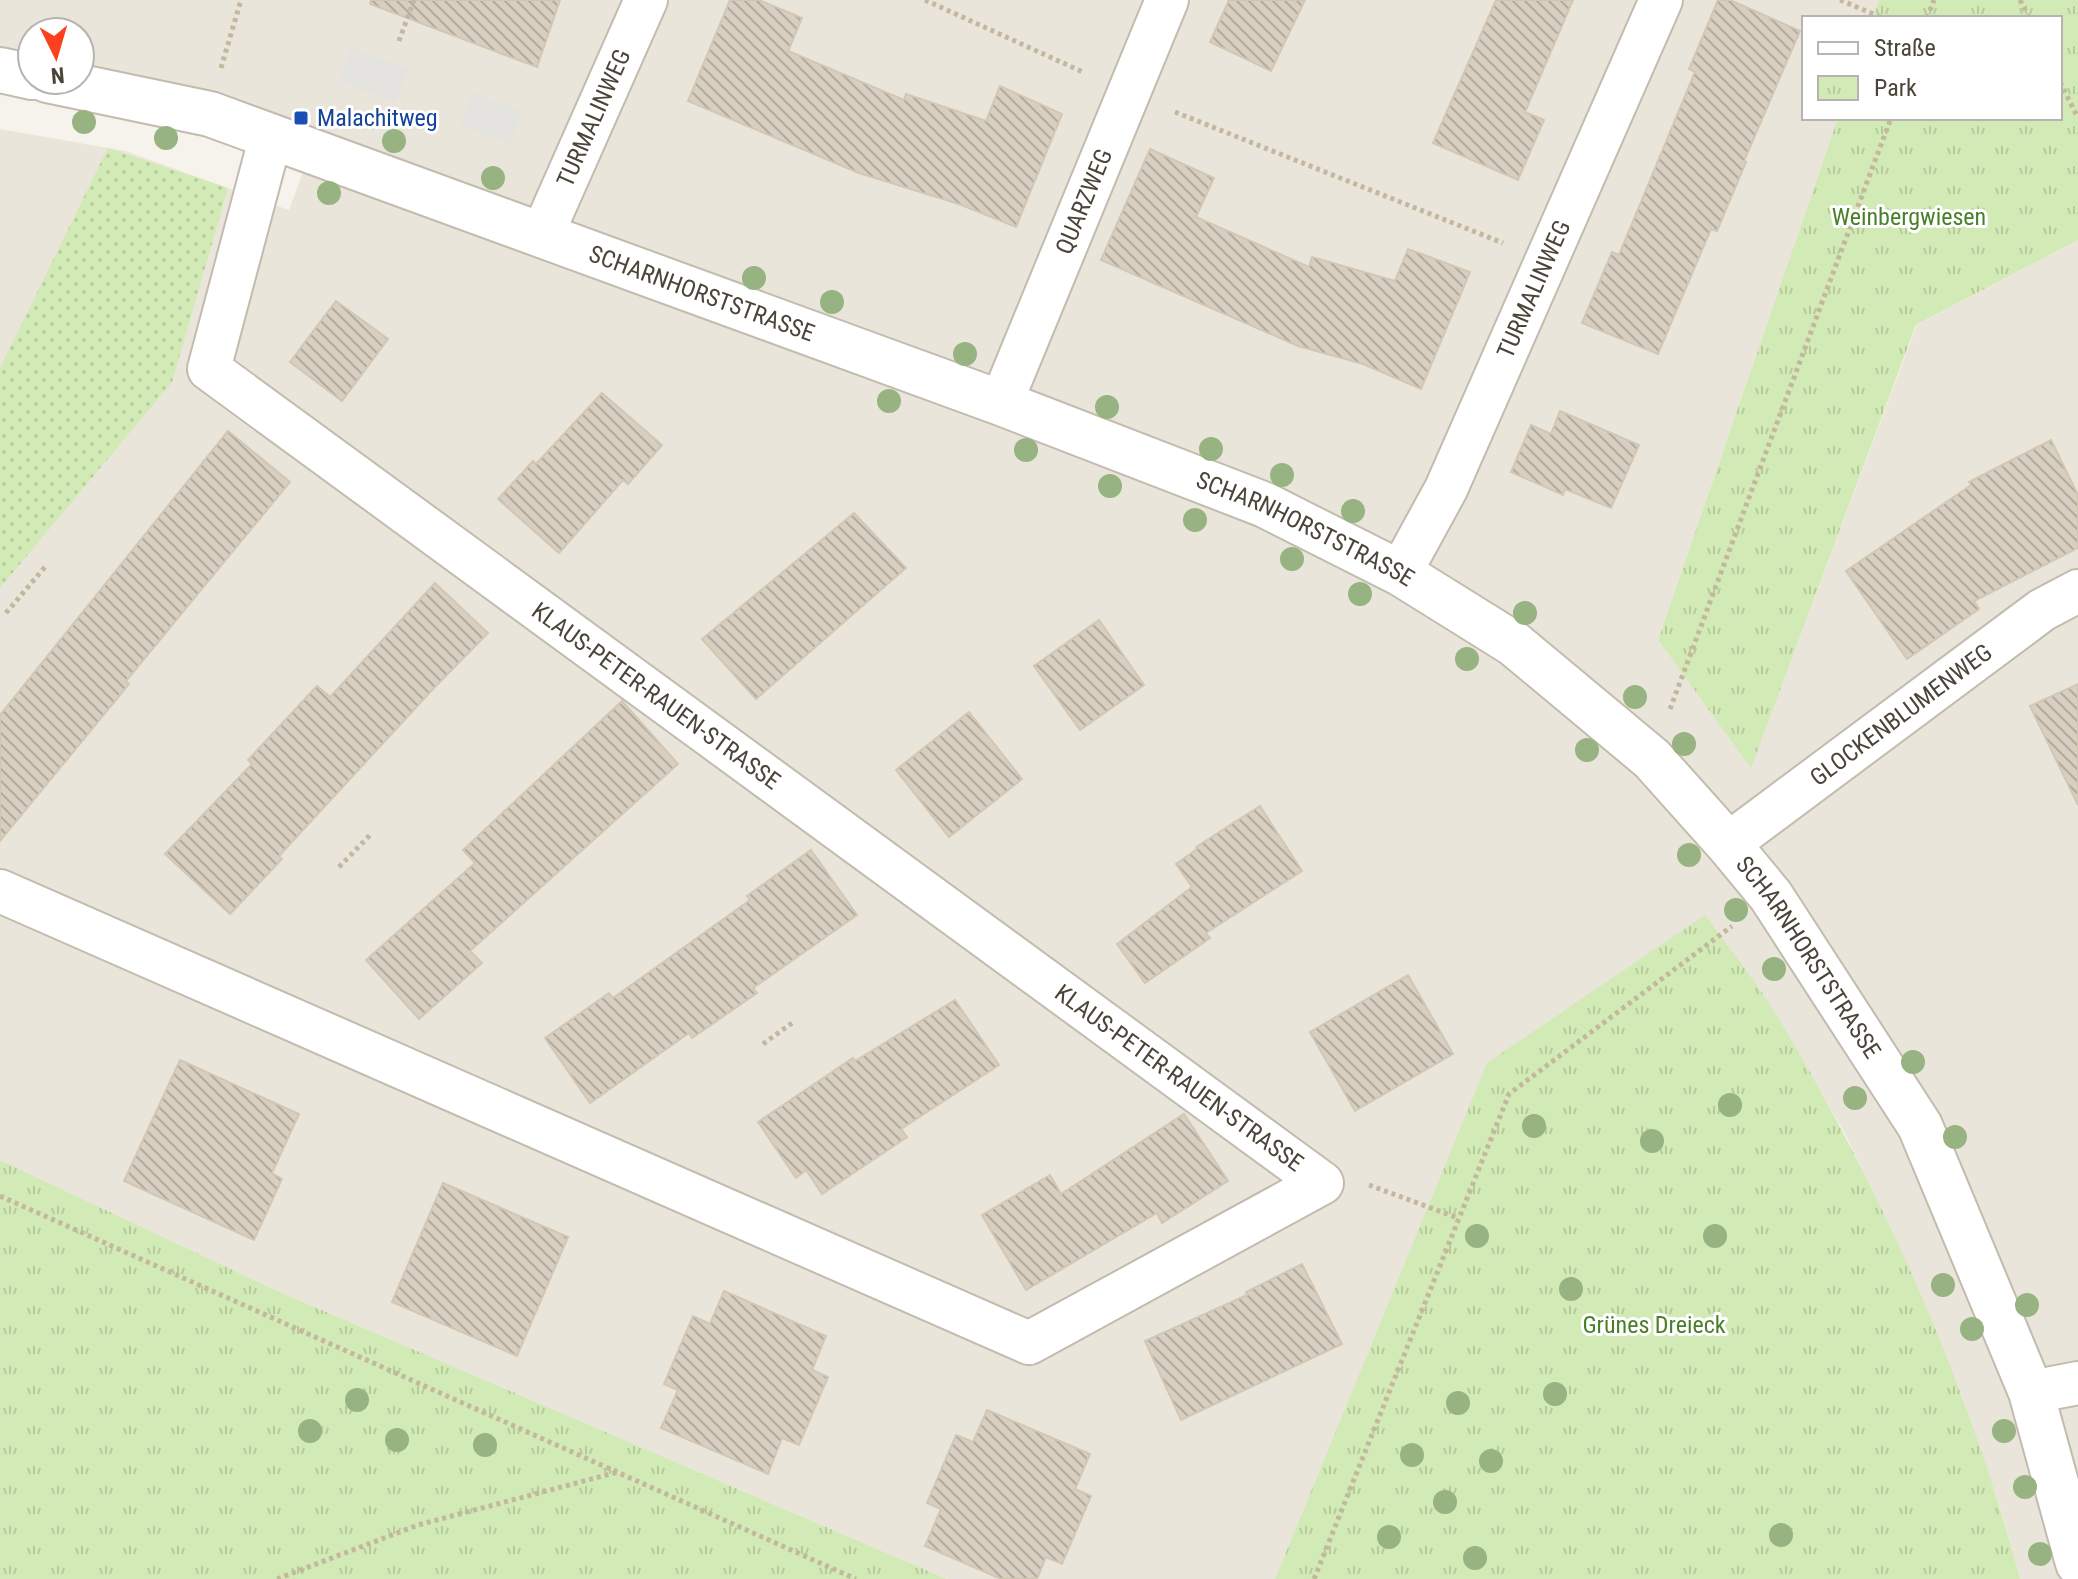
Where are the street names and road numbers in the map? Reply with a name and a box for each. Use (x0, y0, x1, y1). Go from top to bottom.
street label: TURMALINWEG (551, 45, 636, 191)
street label: QUARZWEG (1050, 145, 1118, 258)
street label: TURMALINWEG (1491, 216, 1576, 362)
street label: SCHARNHORSTSTRASSE (585, 240, 818, 348)
street label: SCHARNHORSTSTRASSE (1192, 466, 1419, 592)
street label: KLAUS-PETER-RAUEN-STRASSE (527, 597, 786, 795)
street label: GLOCKENBLUMENWEG (1805, 638, 1998, 792)
street label: SCHARNHORSTSTRASSE (1730, 851, 1886, 1064)
street label: KLAUS-PETER-RAUEN-STRASSE (1050, 979, 1309, 1177)

